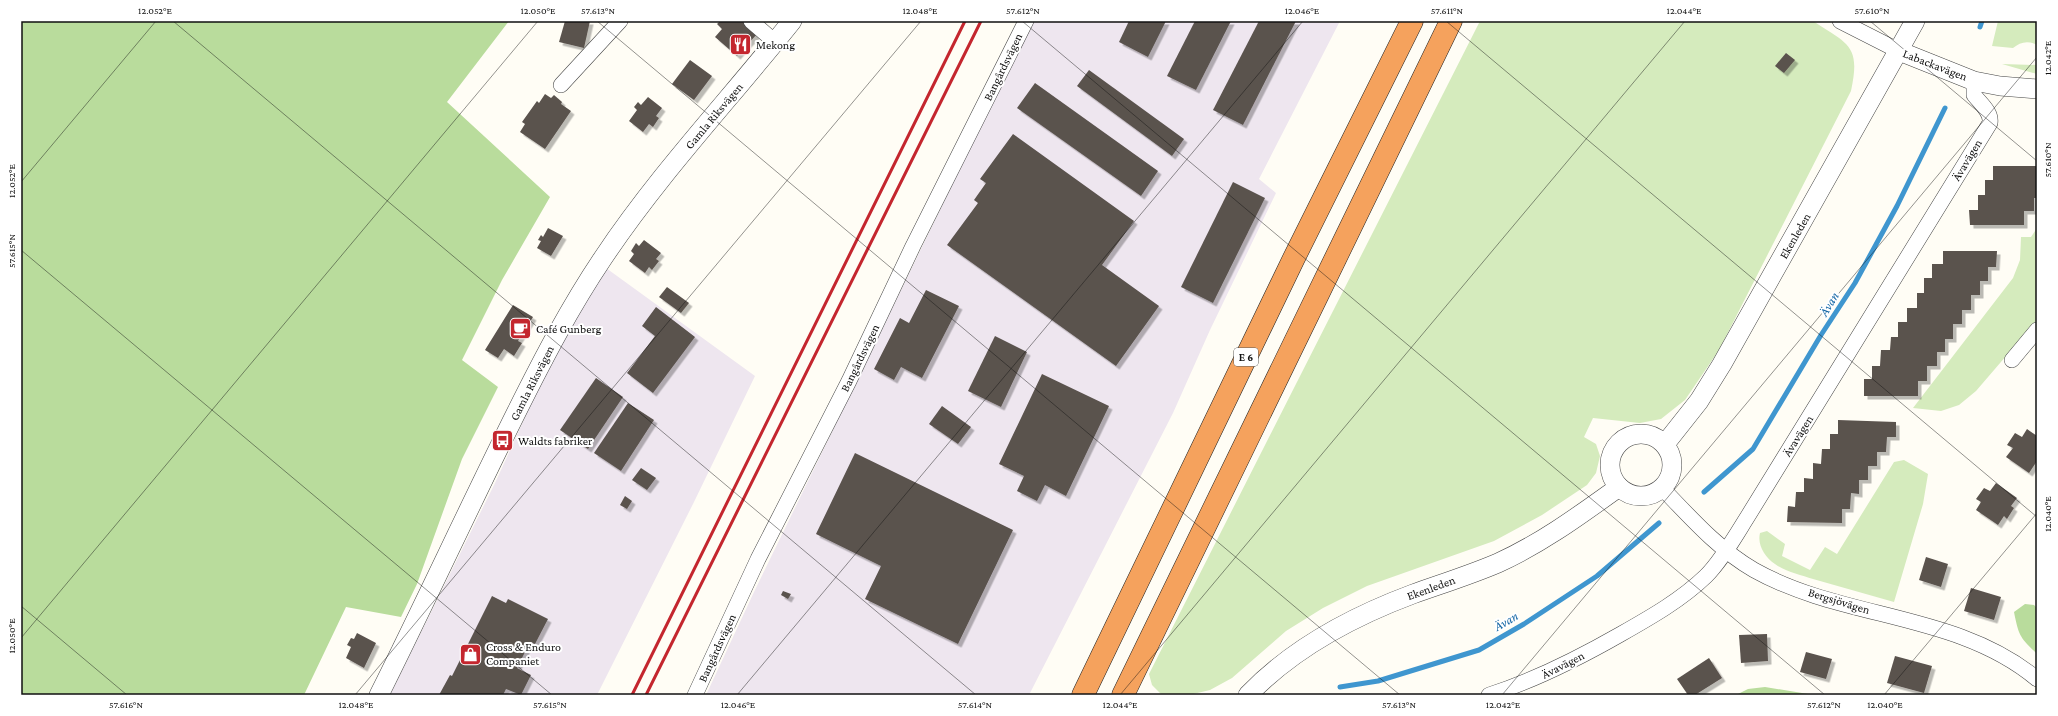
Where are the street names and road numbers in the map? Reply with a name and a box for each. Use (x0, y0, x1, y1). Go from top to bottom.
street label: Bangårdsvägen (981, 30, 1026, 103)
street label: Labackavägen (1901, 46, 1970, 84)
street label: Gamla Riksvägen (682, 80, 746, 152)
street label: Ävavägen (1949, 136, 1985, 183)
street label: Ekenleden (1776, 210, 1814, 261)
street label: Bangårdsvägen (838, 321, 883, 394)
street label: Gamla Riksvägen (507, 343, 557, 423)
road number: E 6 (1234, 348, 1258, 366)
street label: Ävavägen (1780, 412, 1816, 459)
street label: Ekenleden (1405, 573, 1458, 603)
street label: Bergsjövägen (1806, 585, 1872, 617)
street label: Bangårdsvägen (695, 611, 739, 684)
street label: Ävavägen (1539, 648, 1587, 682)

